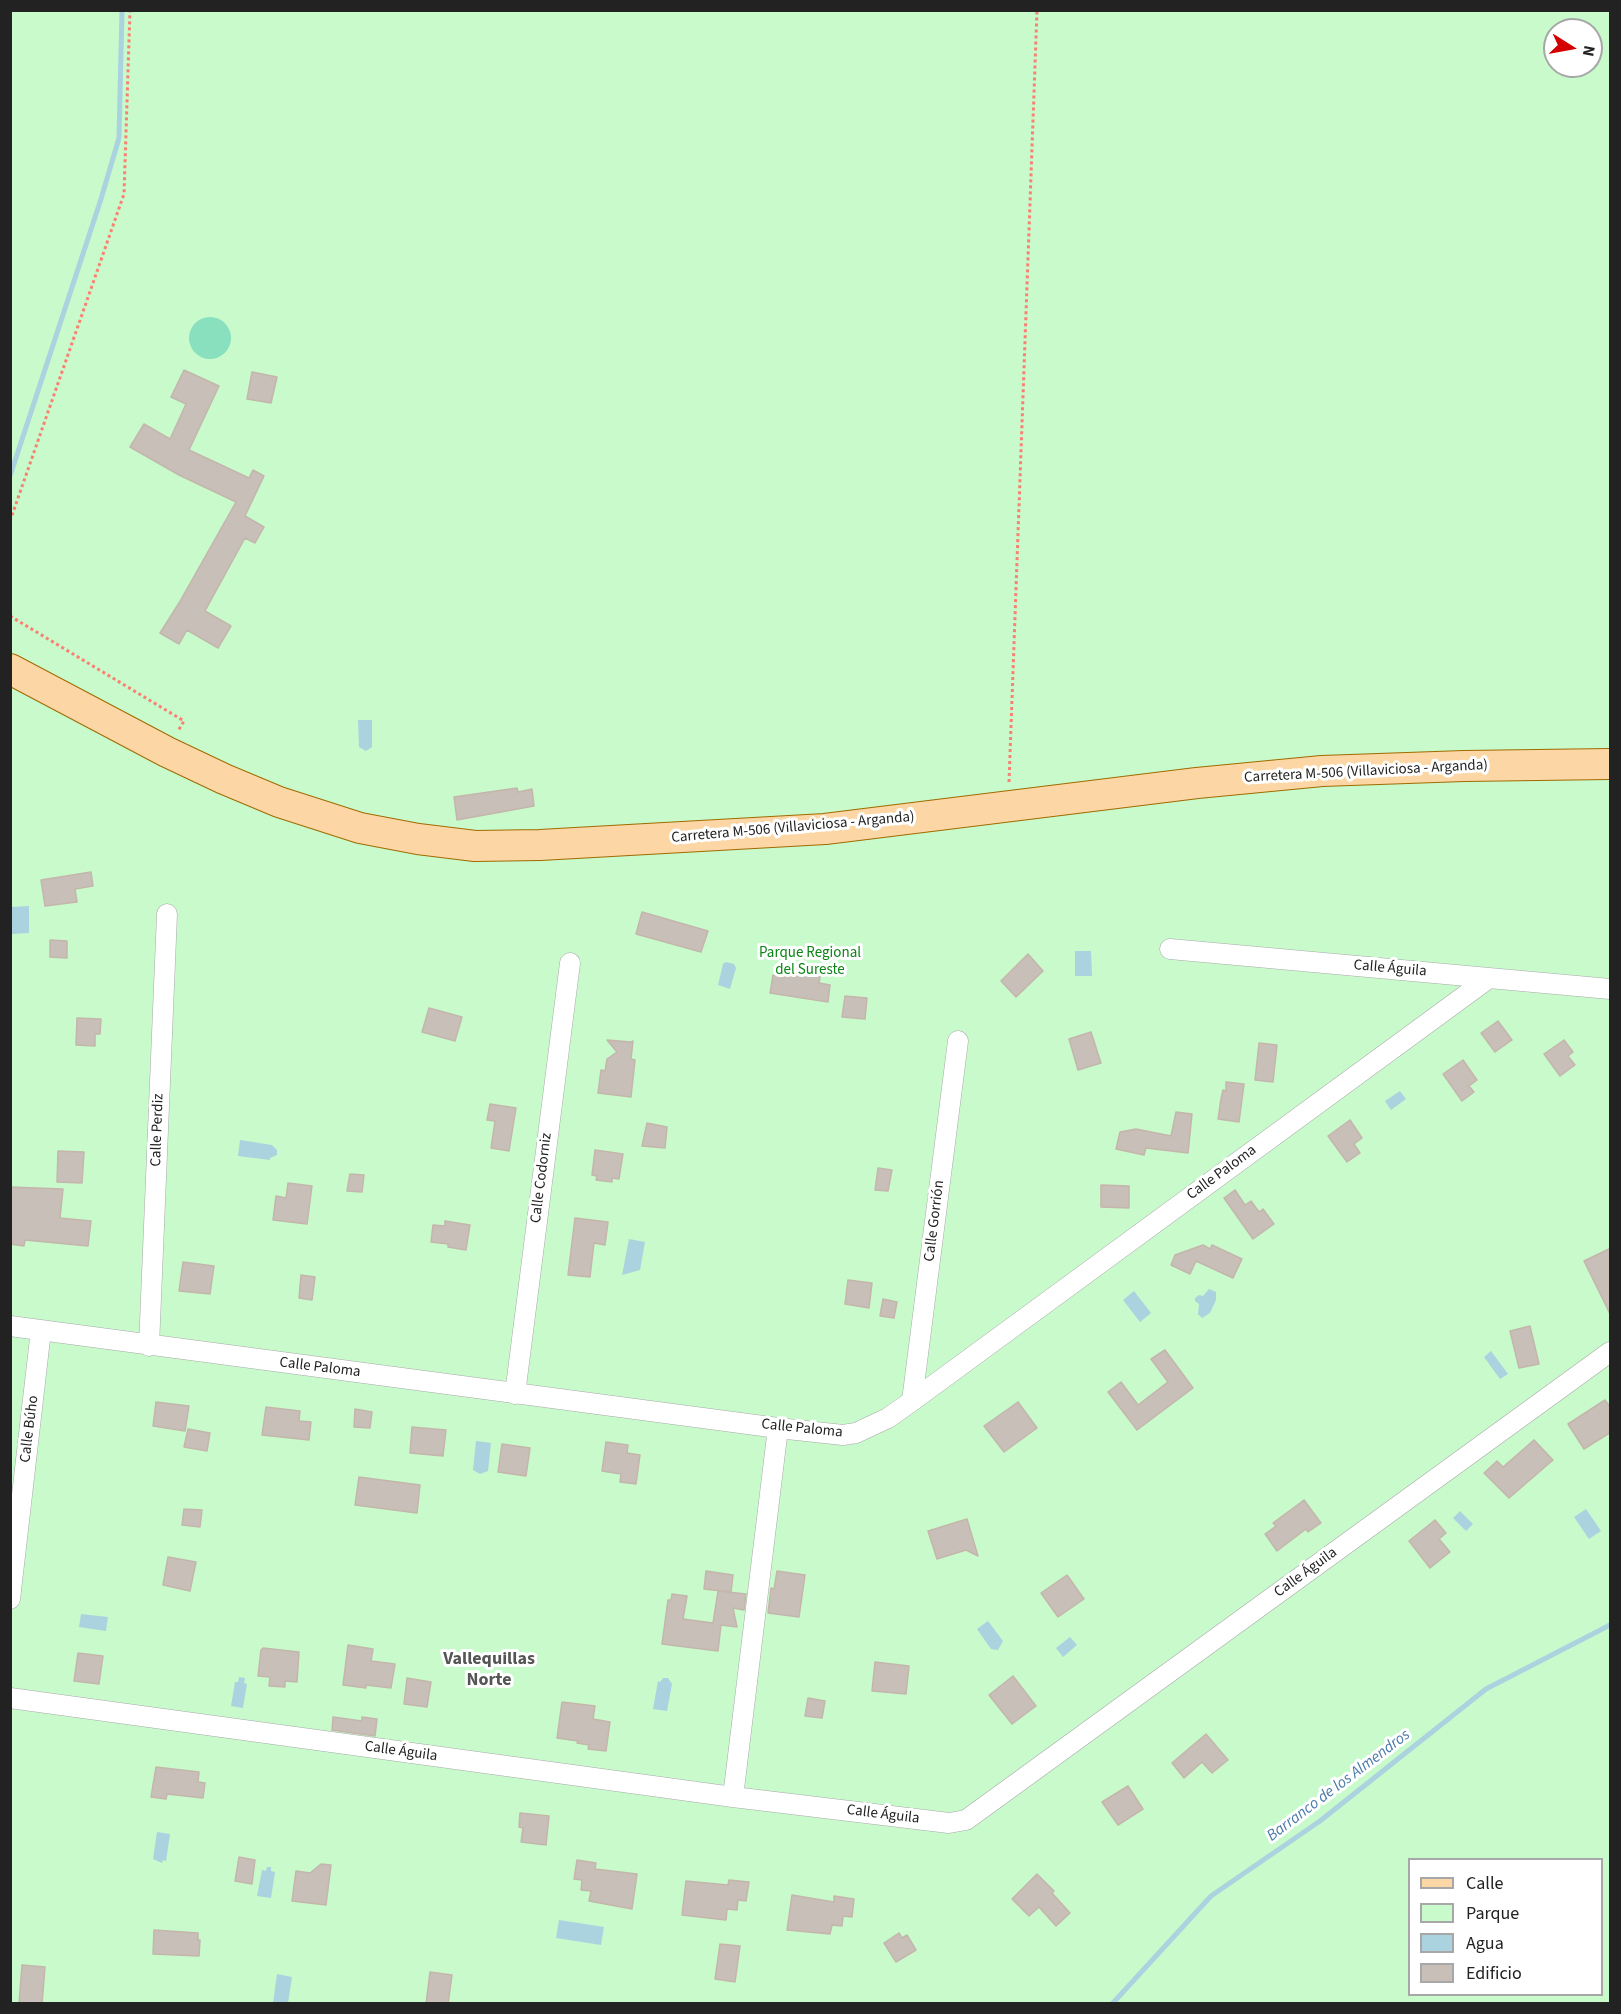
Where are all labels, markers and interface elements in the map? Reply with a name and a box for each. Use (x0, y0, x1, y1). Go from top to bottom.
north arrow (1543, 18, 1603, 78)
text: N (1577, 44, 1601, 58)
street label: Carretera M-506 (Villaviciosa - Arganda) (1244, 757, 1488, 787)
street label: Carretera M-506 (Villaviciosa - Arganda) (671, 808, 915, 848)
park label: Parque Regional del Sureste (759, 945, 861, 980)
street label: Calle Águila (1353, 957, 1427, 981)
street label: Calle Perdiz (148, 1093, 168, 1167)
street label: Calle Codorniz (528, 1132, 556, 1224)
street label: Calle Paloma (1184, 1142, 1260, 1204)
street label: Calle Gorrión (921, 1179, 949, 1263)
street label: Calle Paloma (278, 1354, 362, 1382)
street label: Calle Búho (17, 1394, 43, 1464)
street label: Calle Paloma (760, 1416, 844, 1442)
street label: Calle Águila (1271, 1544, 1341, 1602)
district label: Vallequillas Norte (443, 1649, 535, 1692)
water label: Barranco de los Almendros (1264, 1726, 1414, 1846)
street label: Calle Águila (364, 1738, 438, 1766)
street label: Calle Águila (846, 1802, 920, 1828)
legend (1408, 1858, 1603, 1996)
text: Calle (1466, 1871, 1503, 1896)
text: Parque (1466, 1901, 1519, 1926)
text: Agua (1466, 1931, 1504, 1956)
text: Edificio (1466, 1961, 1522, 1986)

